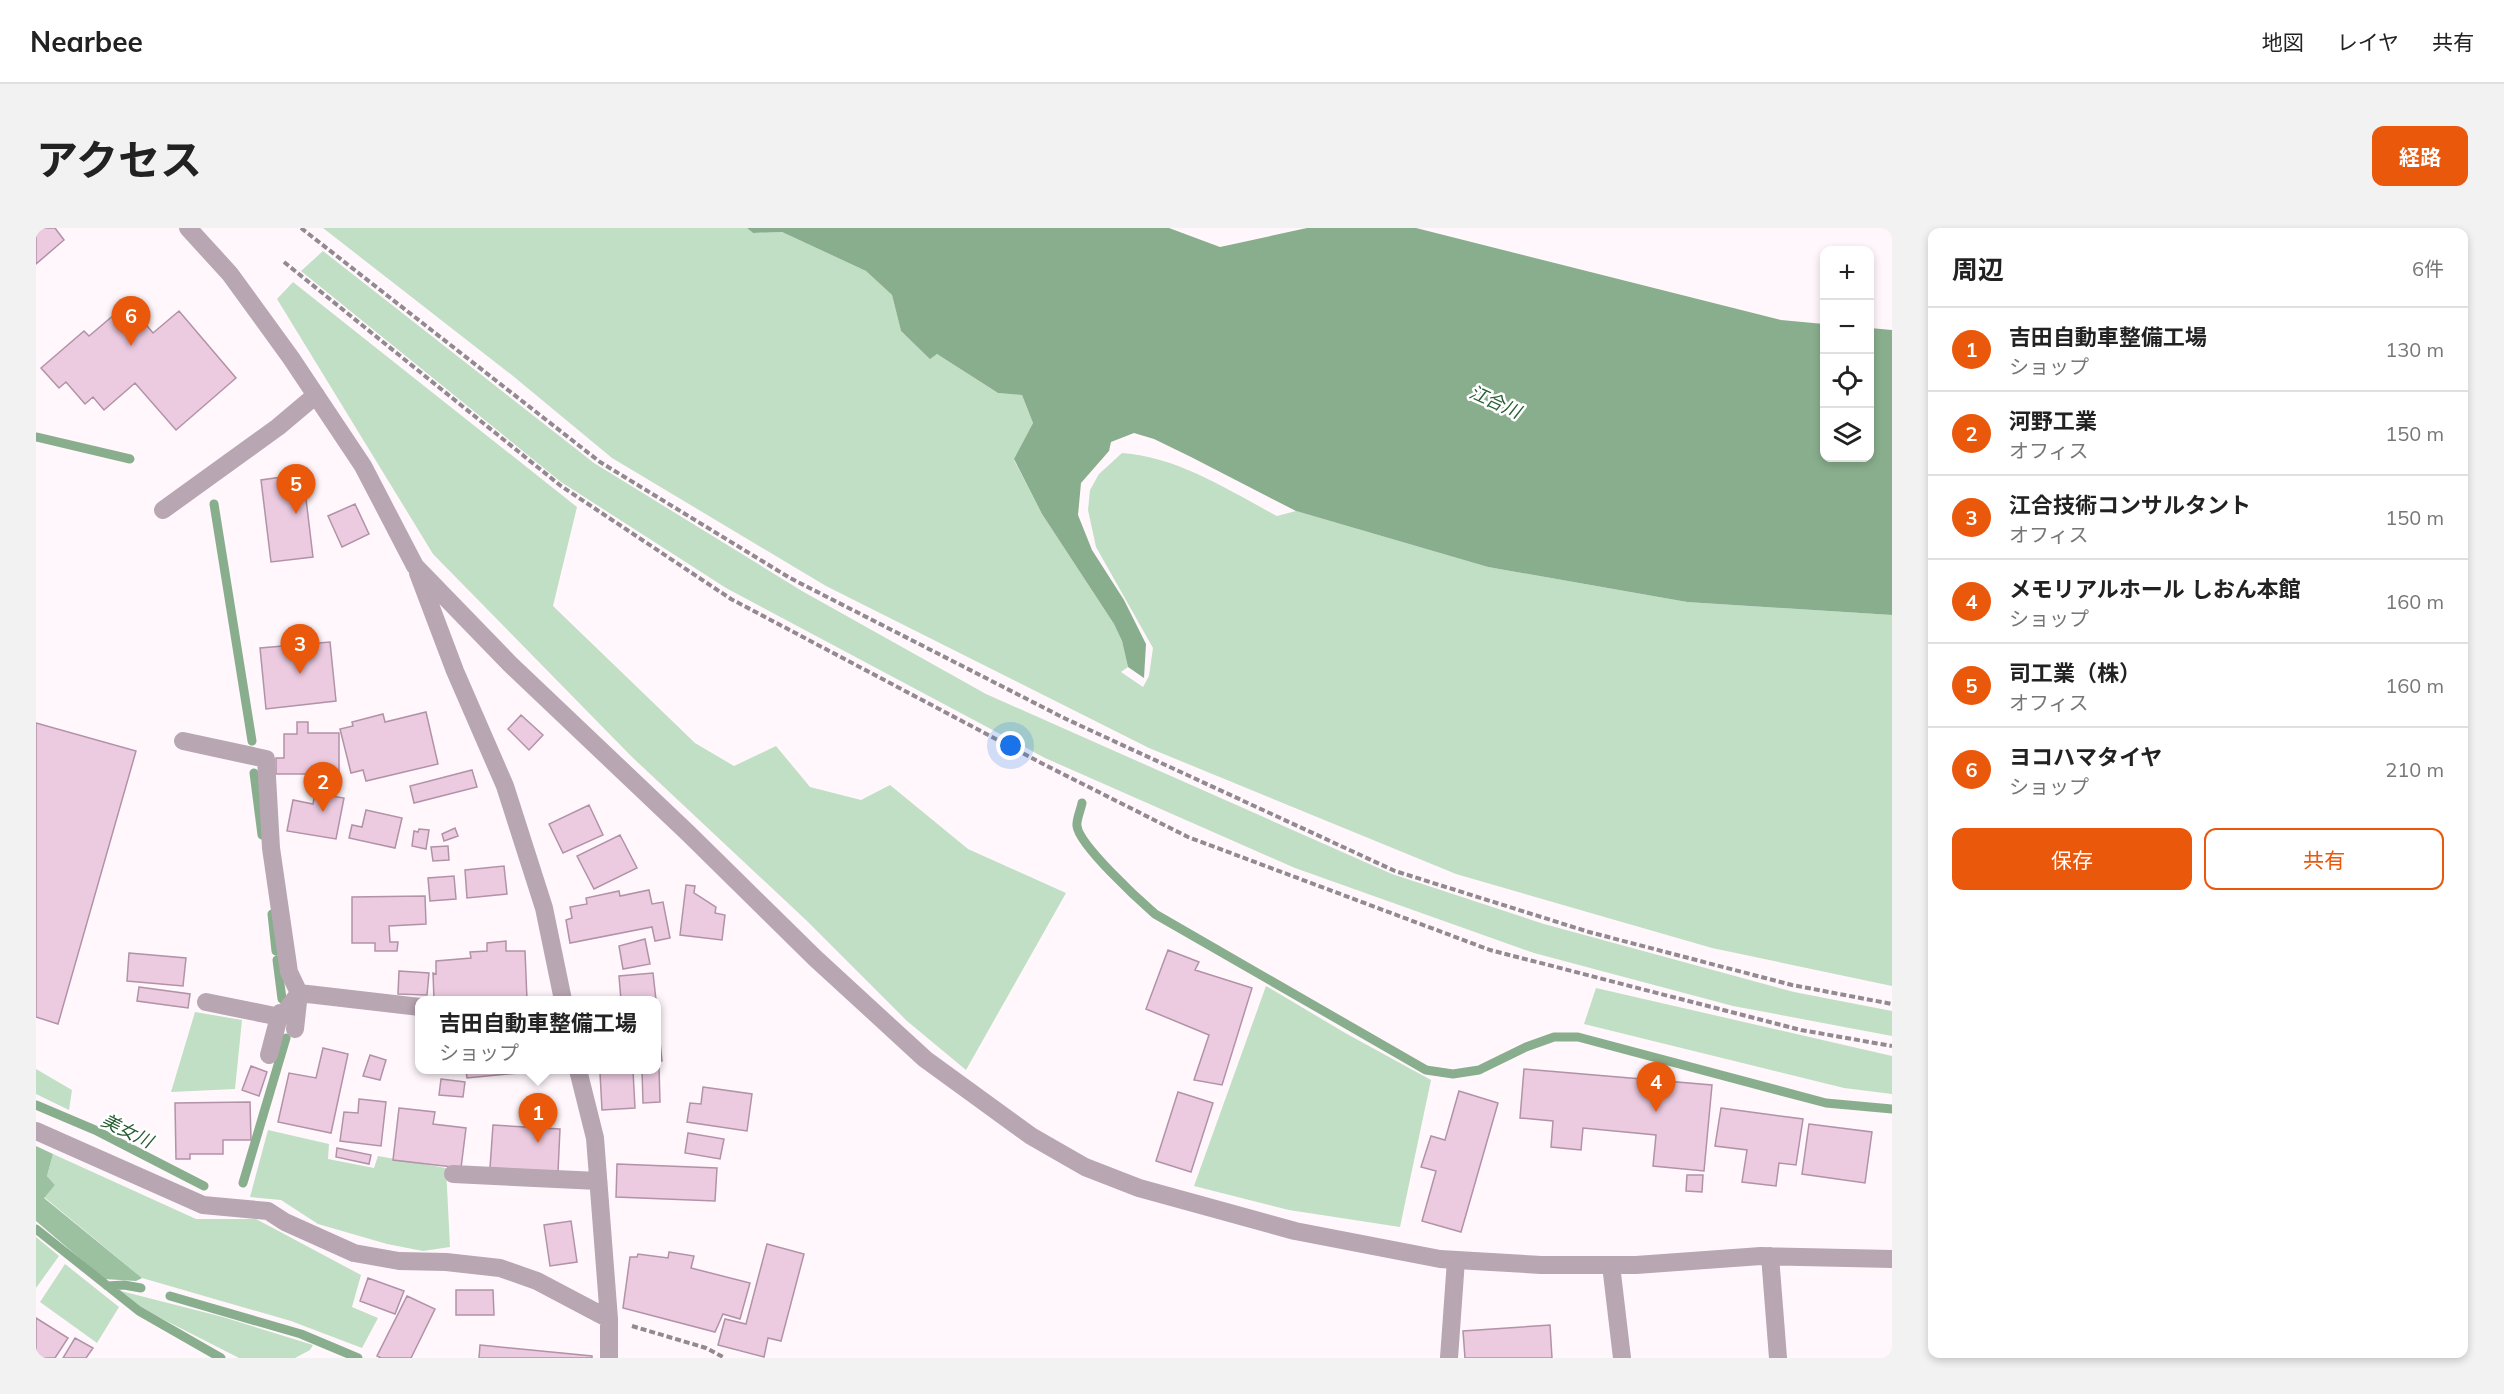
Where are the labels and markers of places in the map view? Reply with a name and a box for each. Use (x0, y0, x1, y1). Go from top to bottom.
pin: 6 (112, 296, 151, 346)
pin: 5 (276, 464, 316, 514)
pin: 3 (280, 624, 320, 674)
pin: 2 (304, 762, 342, 812)
pin: 4 (1636, 1062, 1676, 1112)
pin: 1 (518, 1094, 558, 1143)

